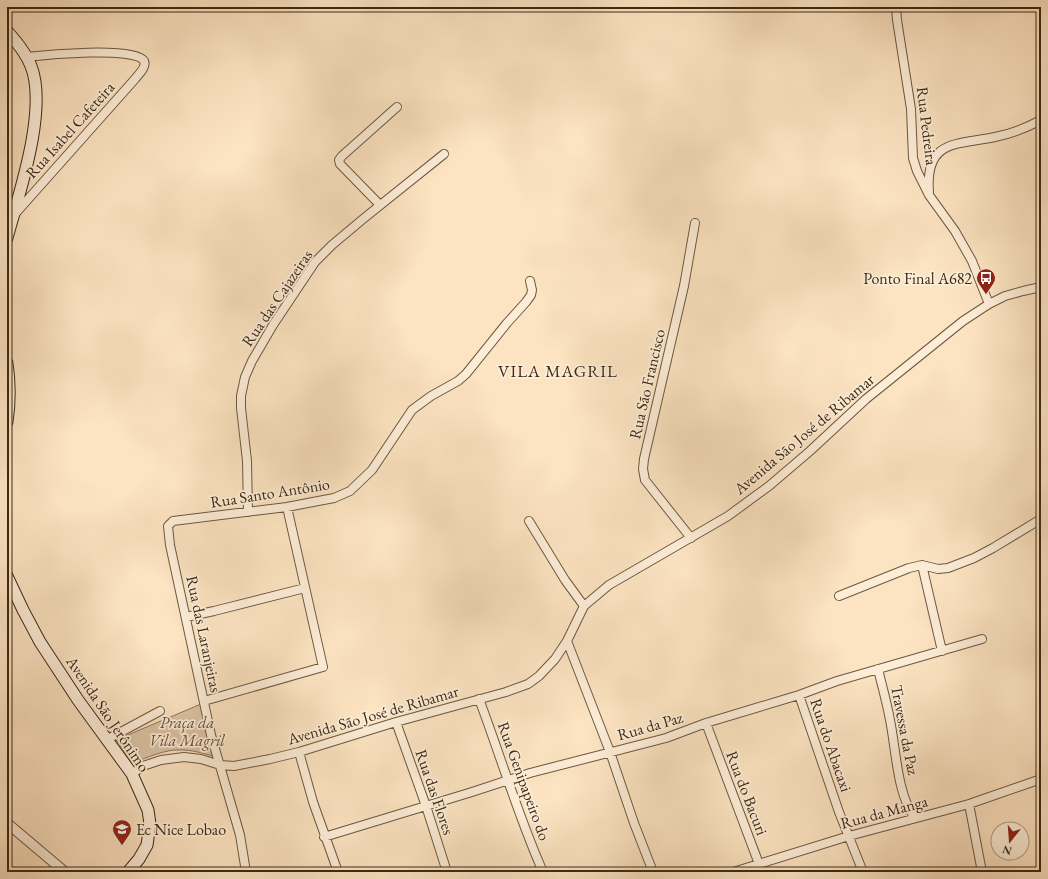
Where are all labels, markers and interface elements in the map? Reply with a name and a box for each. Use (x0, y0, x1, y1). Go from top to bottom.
street label: Rua Isabel Cafeteira (21, 77, 120, 183)
street label: Rua Pedreira (912, 86, 942, 167)
street label: Rua das Cajazeiras (237, 245, 317, 351)
bus stop icon: Ponto Final A682 (975, 267, 997, 295)
place label: Ponto Final A682 (863, 268, 972, 289)
street label: Rua São Francisco (624, 327, 670, 441)
district label: VILA MAGRIL (498, 360, 618, 382)
street label: Avenida São José de Ribamar (729, 369, 879, 500)
street label: Rua Santo Antônio (209, 473, 331, 513)
street label: Rua das Laranjeiras (181, 574, 227, 694)
street label: Avenida São Jerônimo (61, 651, 155, 776)
street label: Avenida São José de Ribamar (284, 680, 462, 750)
street label: Travessa da Paz (886, 683, 924, 777)
street label: Rua do Abacaxi (805, 695, 857, 795)
street label: Rua da Paz (615, 707, 685, 745)
park label: Praça da Vila Magril (149, 712, 225, 751)
street label: Rua Genipapeiro do (493, 719, 555, 843)
street label: Rua das Flores (411, 747, 459, 837)
street label: Rua do Bacuri (721, 748, 773, 838)
street label: Rua da Manga (838, 790, 930, 834)
school or university icon: Ec Nice Lobao (111, 818, 133, 846)
place label: Ec Nice Lobao (136, 819, 226, 840)
north arrow (990, 821, 1030, 861)
text: N (1001, 843, 1013, 859)

